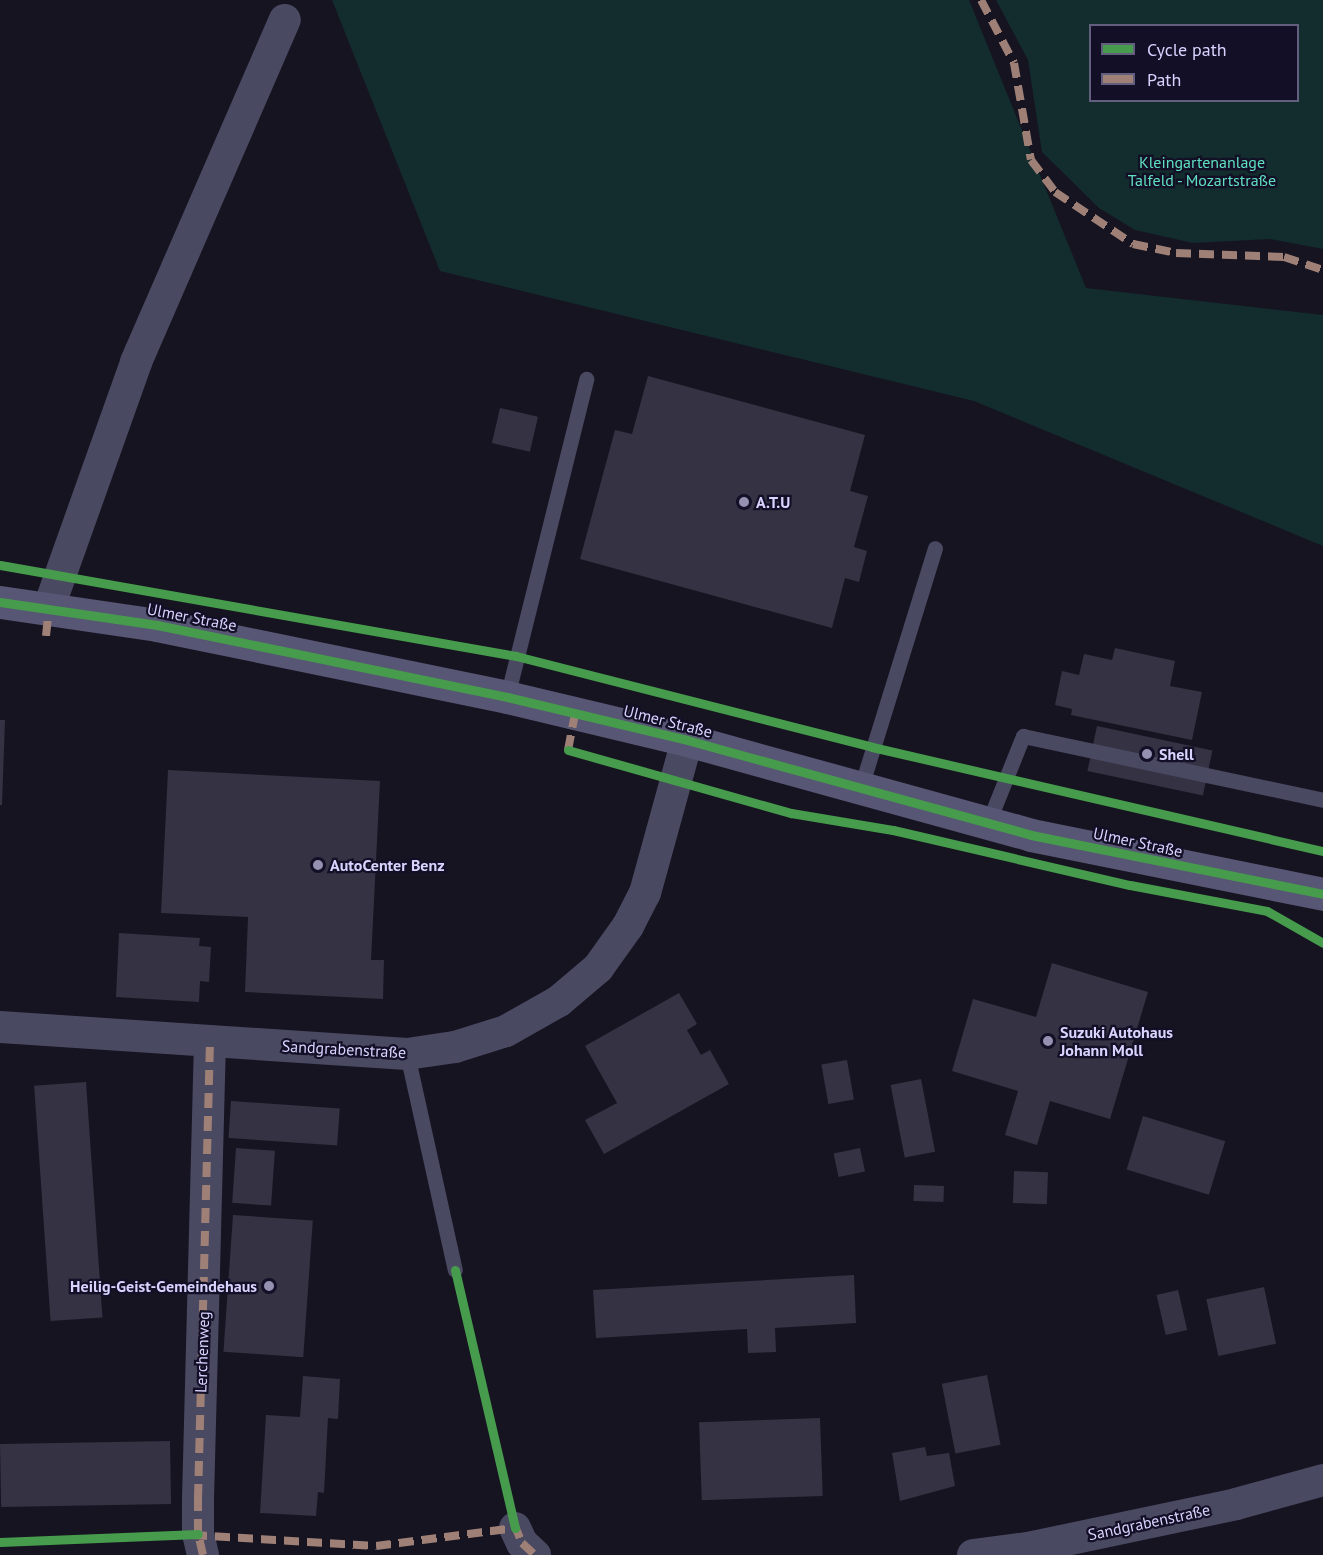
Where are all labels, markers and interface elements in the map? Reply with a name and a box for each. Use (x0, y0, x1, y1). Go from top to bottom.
legend (1089, 24, 1299, 102)
text: Cycle path (1147, 38, 1227, 61)
text: Path (1147, 68, 1181, 91)
park label: Kleingartenanlage Talfeld - Mozartstraße (1127, 152, 1277, 190)
place label: A.T.U (756, 492, 790, 512)
marker: A.T.U (737, 495, 751, 509)
street label: Ulmer Straße (146, 599, 238, 635)
street label: Ulmer Straße (622, 701, 714, 741)
place label: Shell (1159, 744, 1194, 764)
marker: Shell (1140, 747, 1154, 761)
street label: Ulmer Straße (1092, 823, 1184, 861)
place label: AutoCenter Benz (330, 855, 445, 875)
marker: AutoCenter Benz (311, 858, 325, 872)
place label: Suzuki Autohaus Johann Moll (1060, 1022, 1174, 1060)
marker: Suzuki Autohaus Johann Moll (1041, 1034, 1055, 1048)
street label: Sandgrabenstraße (281, 1036, 407, 1062)
place label: Heilig-Geist-Gemeindehaus (70, 1276, 257, 1296)
marker: Heilig-Geist-Gemeindehaus (262, 1279, 276, 1293)
street label: Lerchenweg (191, 1311, 213, 1393)
street label: Sandgrabenstraße (1086, 1500, 1212, 1544)

